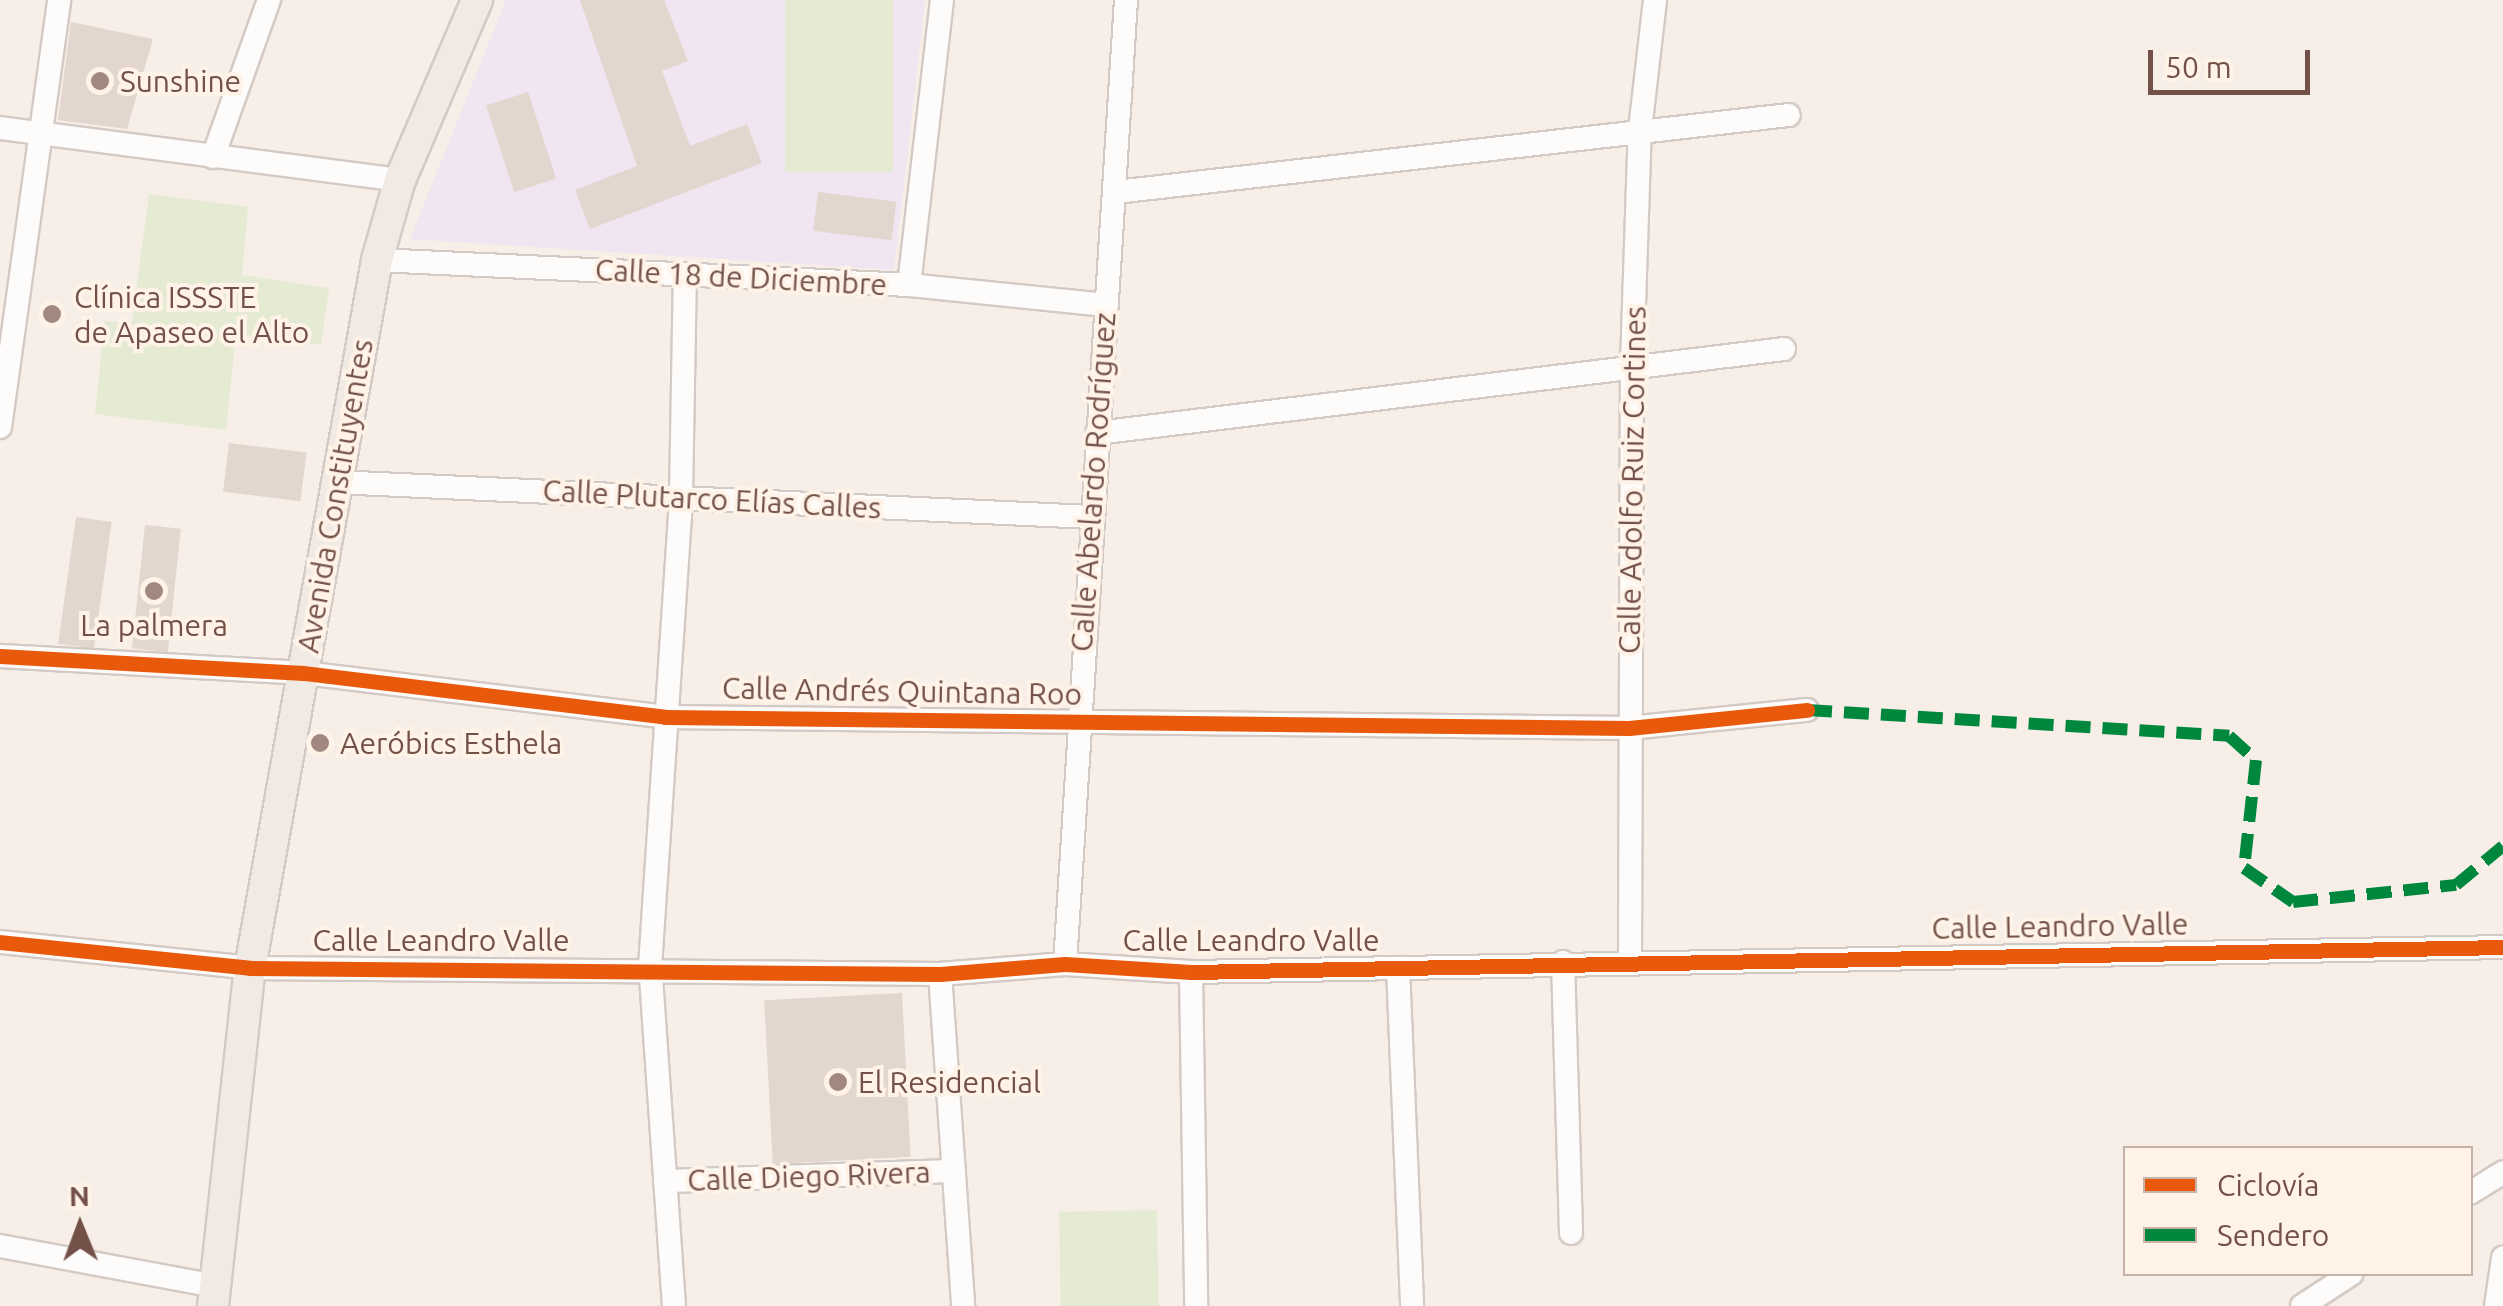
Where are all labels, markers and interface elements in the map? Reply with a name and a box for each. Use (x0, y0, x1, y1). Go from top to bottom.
scale bar (2153, 30, 2316, 92)
text: 50 m (2165, 50, 2232, 84)
place label: Sunshine (120, 63, 241, 99)
marker: Sunshine (89, 70, 111, 92)
street label: Calle 18 de Diciembre (594, 251, 888, 303)
place label: Clínica ISSSTE de Apaseo el Alto (74, 279, 309, 350)
marker: Clínica ISSSTE de Apaseo el Alto (39, 301, 65, 327)
street label: Calle Adolfo Ruiz Cortines (1611, 306, 1653, 654)
street label: Calle Abelardo Rodríguez (1063, 311, 1123, 653)
street label: Avenida Constituyentes (290, 336, 380, 656)
street label: Calle Plutarco Elías Calles (542, 472, 882, 526)
marker: La palmera (143, 580, 165, 602)
place label: La palmera (80, 607, 228, 643)
street label: Calle Andrés Quintana Roo (722, 670, 1082, 712)
place label: Aeróbics Esthela (340, 725, 562, 761)
marker: Aeróbics Esthela (309, 732, 331, 754)
street label: Calle Leandro Valle (1931, 906, 2189, 946)
street label: Calle Leandro Valle (313, 922, 569, 958)
street label: Calle Leandro Valle (1123, 922, 1379, 958)
place label: El Residencial (858, 1064, 1041, 1100)
marker: El Residencial (827, 1071, 849, 1093)
legend (2123, 1146, 2473, 1276)
street label: Calle Diego Rivera (687, 1154, 931, 1198)
text: Ciclovía (2217, 1168, 2319, 1202)
north arrow (30, 1176, 130, 1276)
text: N (69, 1180, 90, 1211)
text: Sendero (2217, 1218, 2329, 1252)

